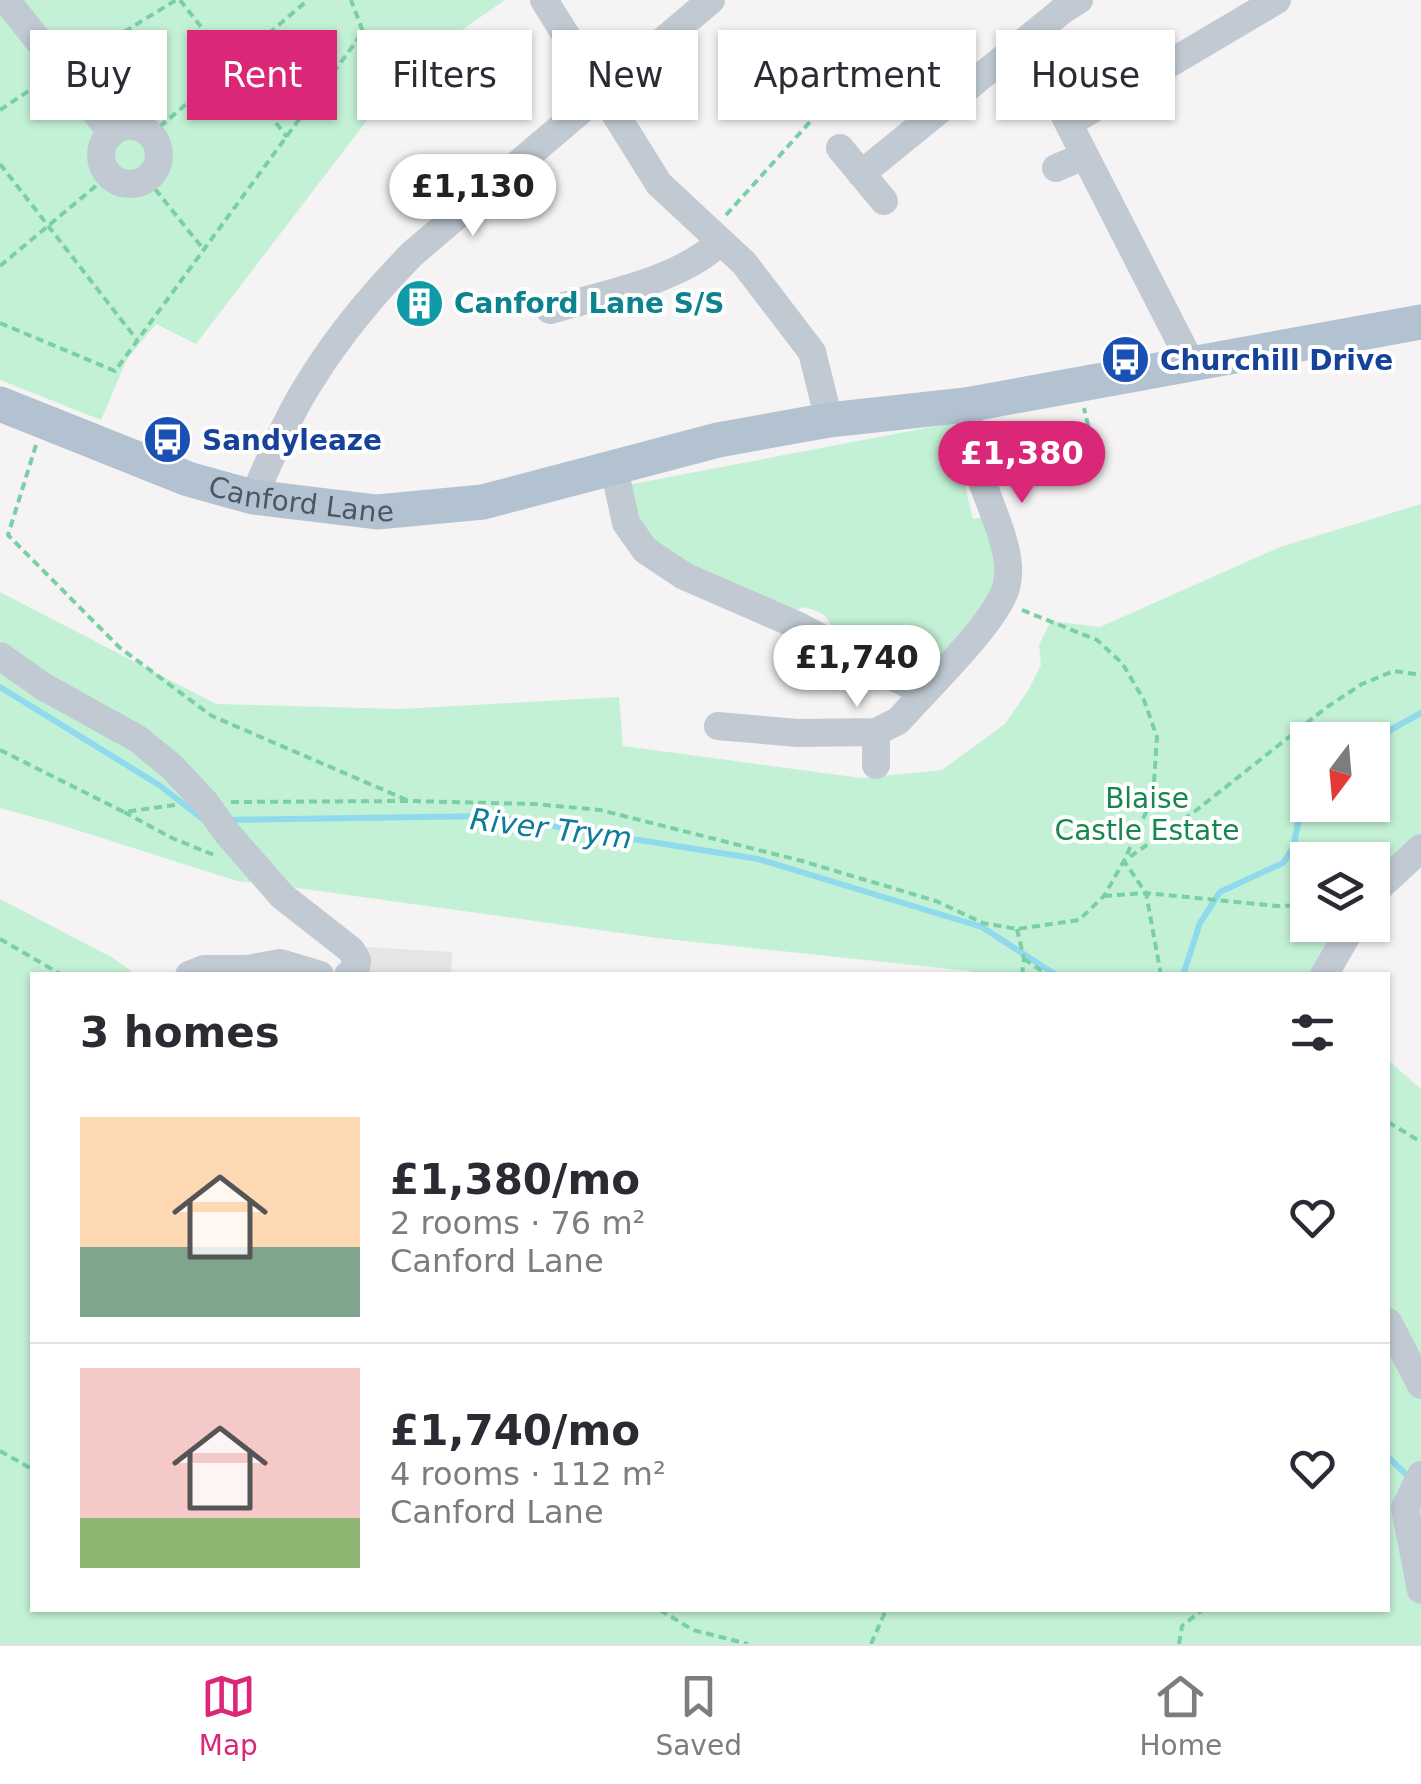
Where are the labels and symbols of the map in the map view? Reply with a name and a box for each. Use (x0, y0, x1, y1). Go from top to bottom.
pin: £1,130 (392, 154, 554, 239)
building icon: Canford Lane S/S (393, 277, 445, 329)
place label: Canford Lane S/S (454, 287, 724, 320)
bus stop icon: Churchill Drive (1099, 334, 1151, 386)
place label: Churchill Drive (1160, 344, 1393, 377)
bus stop icon: Sandyleaze (141, 414, 193, 466)
pin: £1,380 (941, 421, 1103, 506)
place label: Sandyleaze (202, 424, 382, 457)
street label: Canford Lane (205, 469, 395, 529)
pin: £1,740 (776, 625, 938, 710)
north arrow (1290, 722, 1390, 822)
park label: Blaise Castle Estate (1055, 782, 1239, 847)
water label: River Trym (468, 801, 634, 856)

